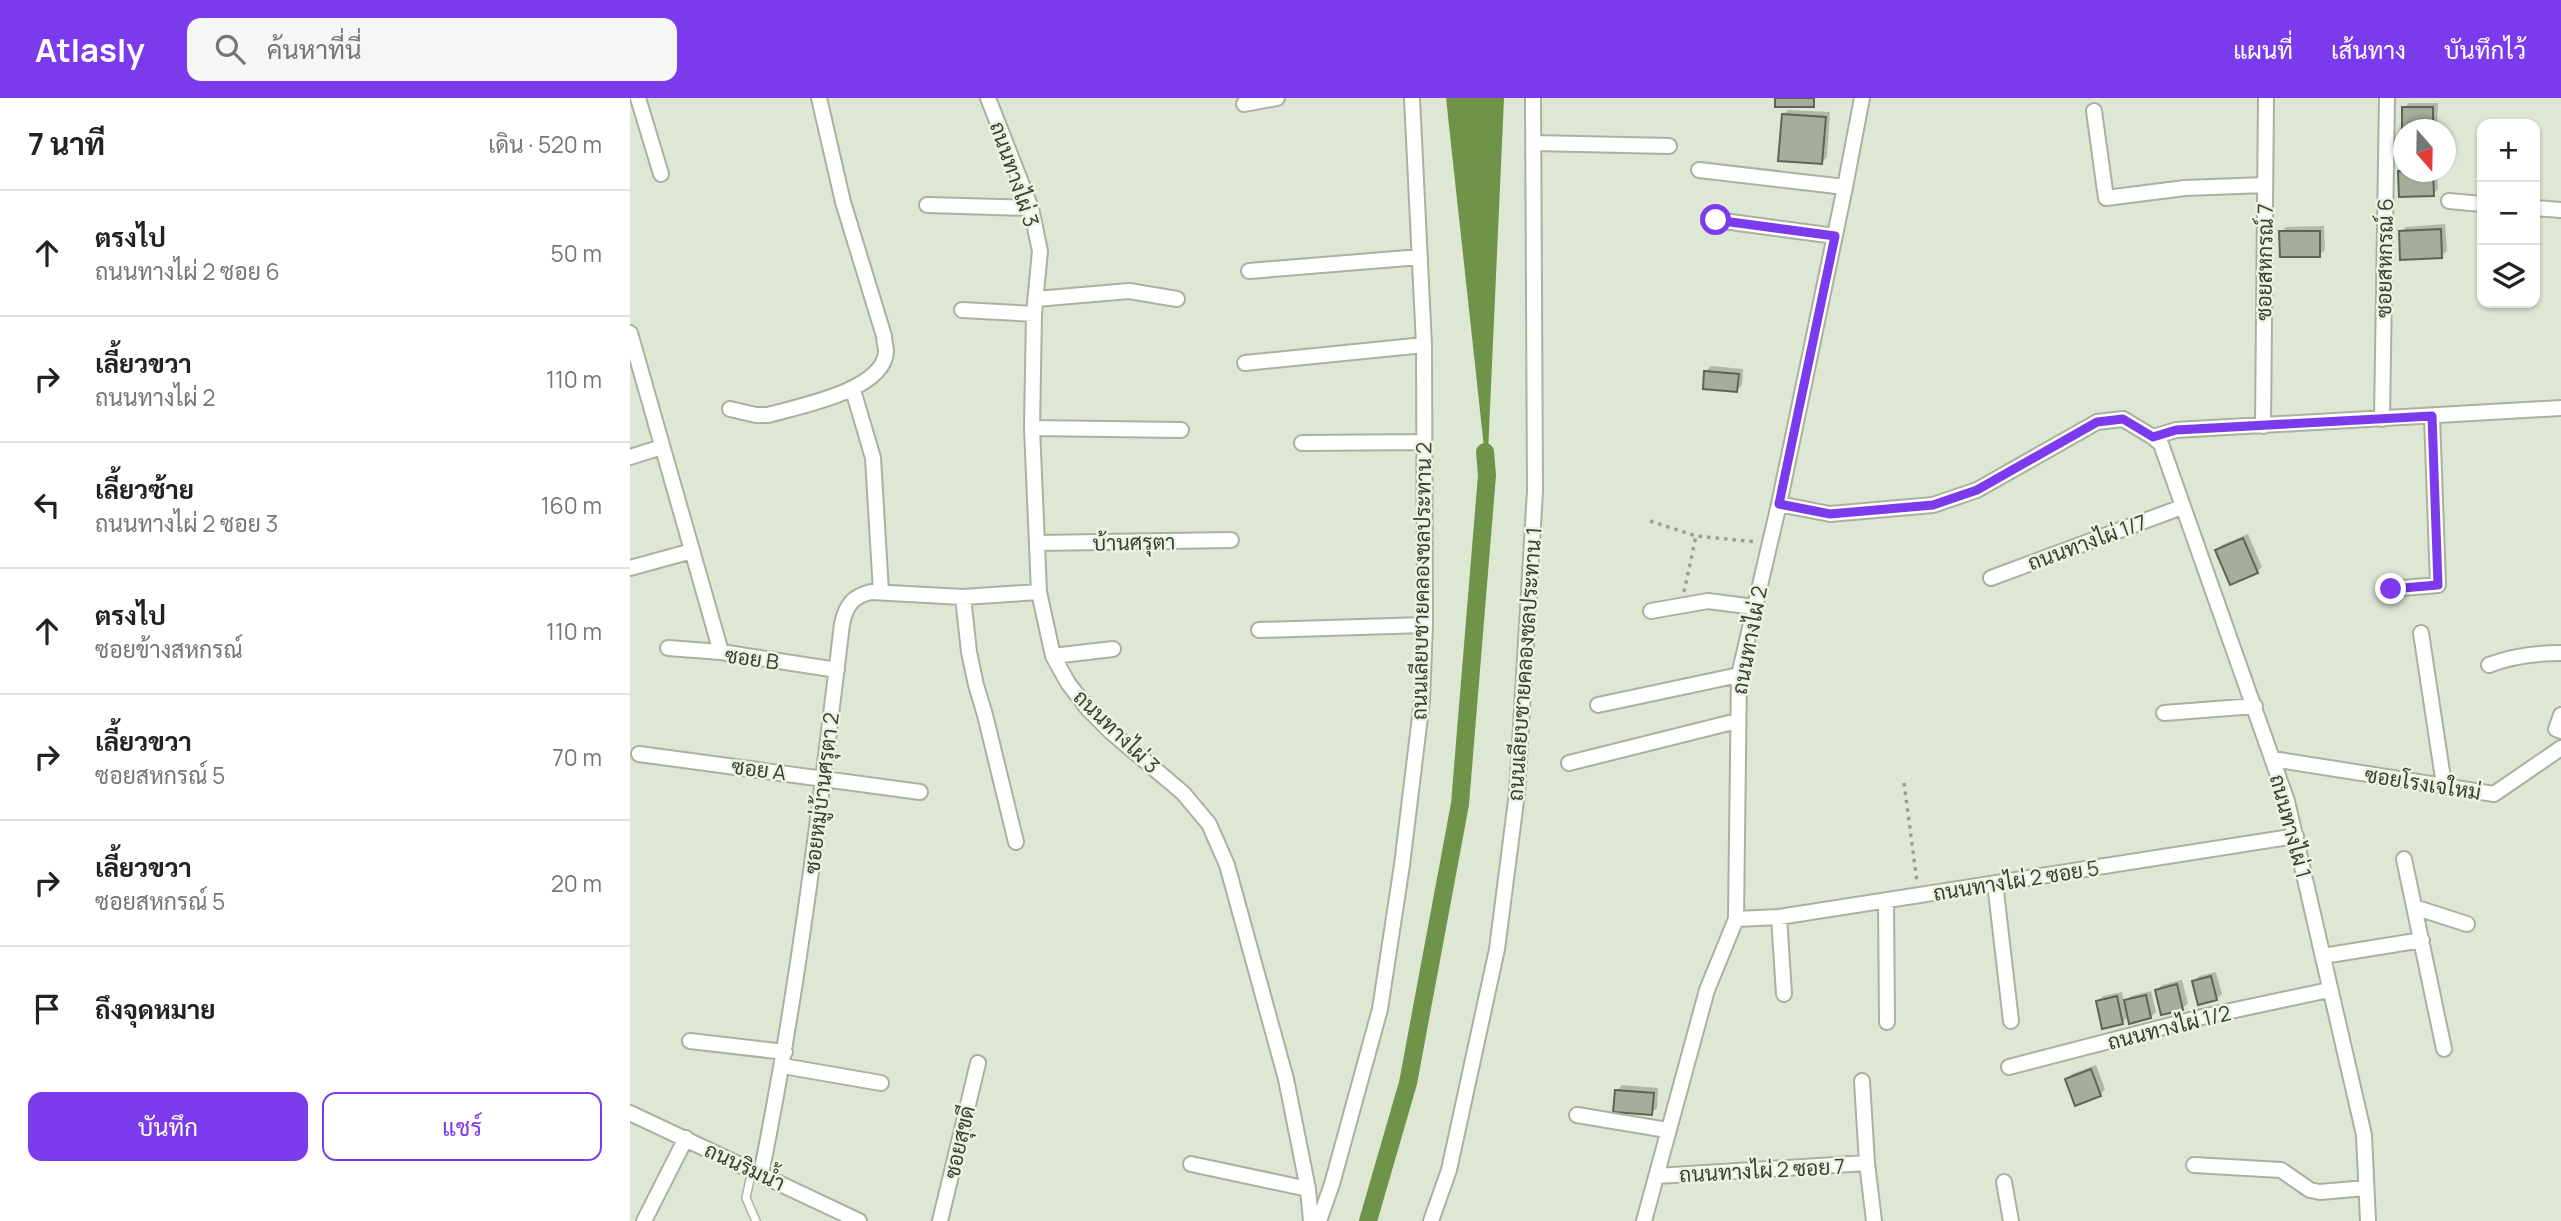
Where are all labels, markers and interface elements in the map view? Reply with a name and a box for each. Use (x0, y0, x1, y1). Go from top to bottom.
search box (187, 18, 677, 81)
text: Atlasly (35, 27, 145, 72)
icon: search (211, 30, 249, 68)
text: ค้นหาที่นี่ (267, 31, 362, 67)
text: แผนที่ (2233, 33, 2293, 66)
text: เส้นทาง (2331, 33, 2406, 66)
text: บันทึกไว้ (2444, 33, 2526, 66)
street label: ถนนทางไผ่ 3 (984, 118, 1046, 230)
north arrow (2393, 119, 2456, 182)
map controls (2477, 119, 2540, 308)
button: + (2477, 119, 2540, 182)
text: 7 นาที (28, 123, 105, 164)
text: เดิน · 520 m (488, 128, 602, 160)
button: − (2477, 182, 2540, 245)
street label: ซอยสหกรณ์ 6 (2369, 198, 2399, 318)
street label: ซอยสหกรณ์ 7 (2249, 203, 2279, 321)
route start (1700, 204, 1731, 235)
text: ตรงไป (95, 219, 166, 255)
icon: ahead (28, 234, 66, 272)
text: 50 m (551, 237, 602, 269)
button: layers (2477, 245, 2540, 308)
text: ถนนทางไผ่ 2 ซอย 6 (95, 255, 280, 287)
text: เลี้ยวขวา (95, 345, 192, 381)
icon: right (28, 360, 66, 398)
text: 110 m (546, 363, 602, 395)
text: ถนนทางไผ่ 2 (95, 381, 215, 413)
street label: ถนนเลียบชายคลองชลประทาน 2 (1405, 442, 1437, 720)
text: เลี้ยวซ้าย (95, 471, 194, 507)
icon: left (28, 486, 66, 524)
text: 160 m (541, 489, 602, 521)
text: ถนนทางไผ่ 2 ซอย 3 (95, 507, 278, 539)
street label: ถนนทางไผ่ 1/7 (2024, 508, 2150, 576)
street label: ถนนเลียบชายคลองชลประทาน 1 (1500, 526, 1548, 802)
street label: บ้านศรุตา (1092, 527, 1176, 558)
route end (2375, 573, 2406, 604)
street label: ถนนทางไผ่ 2 (1725, 583, 1773, 697)
text: ตรงไป (95, 597, 166, 633)
icon: ahead (28, 612, 66, 650)
text: 110 m (546, 615, 602, 647)
text: ซอยข้างสหกรณ์ (95, 633, 243, 665)
street label: ซอย B (723, 640, 781, 676)
street label: ถนนทางไผ่ 3 (1068, 683, 1166, 779)
street label: ซอยหมู่บ้านศรุตา 2 (797, 711, 847, 876)
text: เลี้ยวขวา (95, 723, 192, 759)
icon: right (28, 738, 66, 776)
text: 70 m (552, 741, 602, 773)
street label: ซอย A (730, 752, 788, 786)
text: ซอยสหกรณ์ 5 (95, 759, 225, 791)
street label: ซอยโรงเจใหม่ (2363, 760, 2483, 806)
street label: ถนนทางไผ่ 1 (2264, 771, 2318, 881)
text: เลี้ยวขวา (95, 849, 192, 885)
street label: ถนนทางไผ่ 2 ซอย 5 (1931, 853, 2101, 907)
icon: right (28, 864, 66, 902)
text: 20 m (551, 867, 602, 899)
text: ซอยสหกรณ์ 5 (95, 885, 225, 917)
icon: arrive (28, 990, 66, 1028)
text: ถึงจุดหมาย (95, 991, 216, 1027)
street label: ถนนทางไผ่ 1/2 (2104, 998, 2234, 1056)
button: บันทึก (28, 1092, 308, 1161)
button: แชร์ (322, 1092, 602, 1161)
street label: ซอยสุขดี (937, 1103, 982, 1182)
street label: ถนนริมน้ำ (700, 1133, 791, 1197)
street label: ถนนทางไผ่ 2 ซอย 7 (1678, 1152, 1846, 1188)

